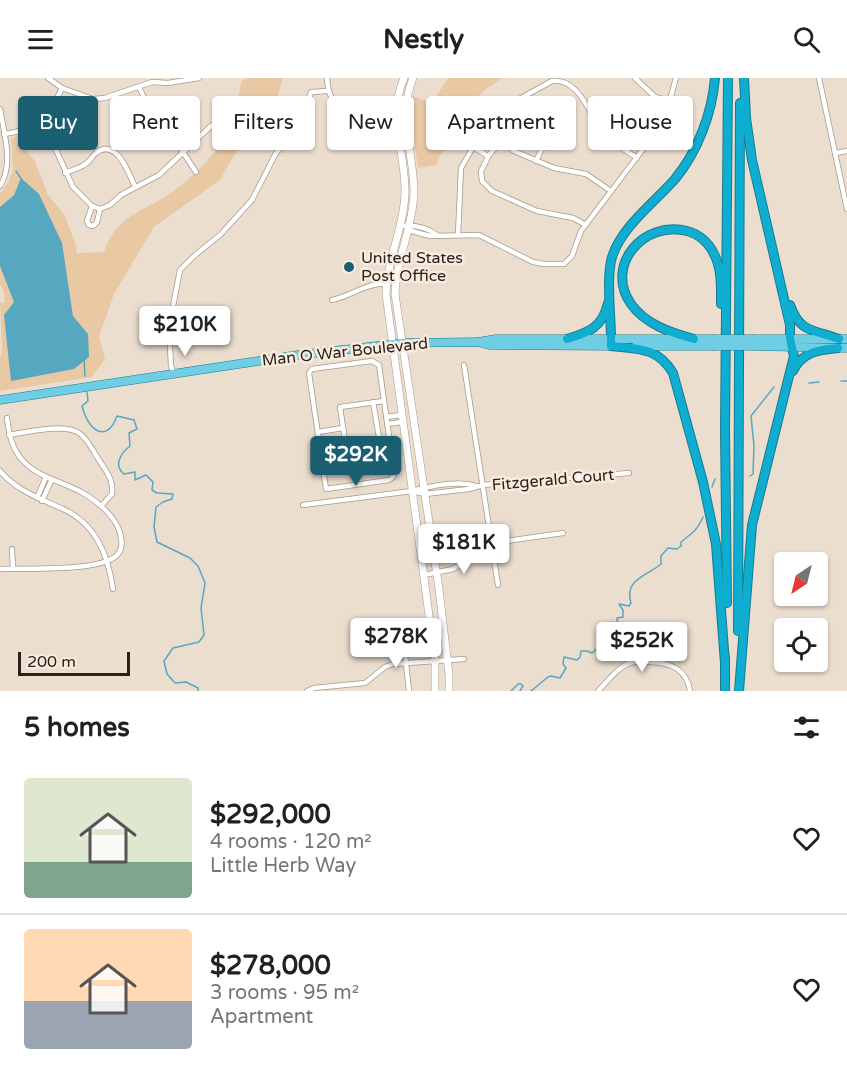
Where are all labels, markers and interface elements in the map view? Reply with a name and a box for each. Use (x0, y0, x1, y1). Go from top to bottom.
icon: menu (24, 23, 57, 56)
text: Nestly (383, 23, 464, 56)
icon: search (790, 23, 823, 56)
chip: Buy (18, 96, 98, 150)
chip: Rent (110, 96, 200, 150)
chip: Filters (212, 96, 315, 150)
chip: New (327, 96, 414, 150)
chip: Apartment (426, 96, 576, 150)
chip: House (588, 96, 693, 150)
place label: United States Post Office (361, 248, 463, 286)
marker: United States Post Office (342, 260, 356, 274)
pin: $210K (143, 306, 227, 357)
text: $210K (153, 313, 217, 337)
street label: Man O War Boulevard (261, 333, 429, 371)
pin: $292K (314, 436, 398, 487)
text: $292K (324, 443, 388, 467)
street label: Fitzgerald Court (491, 465, 615, 495)
pin: $181K (422, 524, 506, 575)
text: $181K (432, 531, 496, 555)
north arrow (774, 552, 828, 606)
map controls (774, 552, 828, 672)
pin: $278K (354, 618, 438, 669)
button: locate (774, 618, 828, 672)
pin: $252K (600, 622, 684, 673)
text: $278K (364, 625, 428, 649)
text: $252K (610, 629, 674, 653)
scale bar (18, 649, 130, 676)
text: 200 m (27, 652, 76, 672)
icon: filters (790, 711, 823, 744)
text: 5 homes (24, 712, 130, 743)
text: $292,000 (210, 799, 331, 830)
icon: home (72, 802, 144, 874)
icon: heart (790, 822, 823, 855)
text: 4 rooms · 120 m² (210, 830, 372, 854)
text: Little Herb Way (210, 854, 356, 878)
text: $278,000 (210, 950, 331, 981)
icon: home (72, 953, 144, 1025)
icon: heart (790, 973, 823, 1006)
text: 3 rooms · 95 m² (210, 981, 359, 1005)
text: Apartment (210, 1005, 313, 1029)

